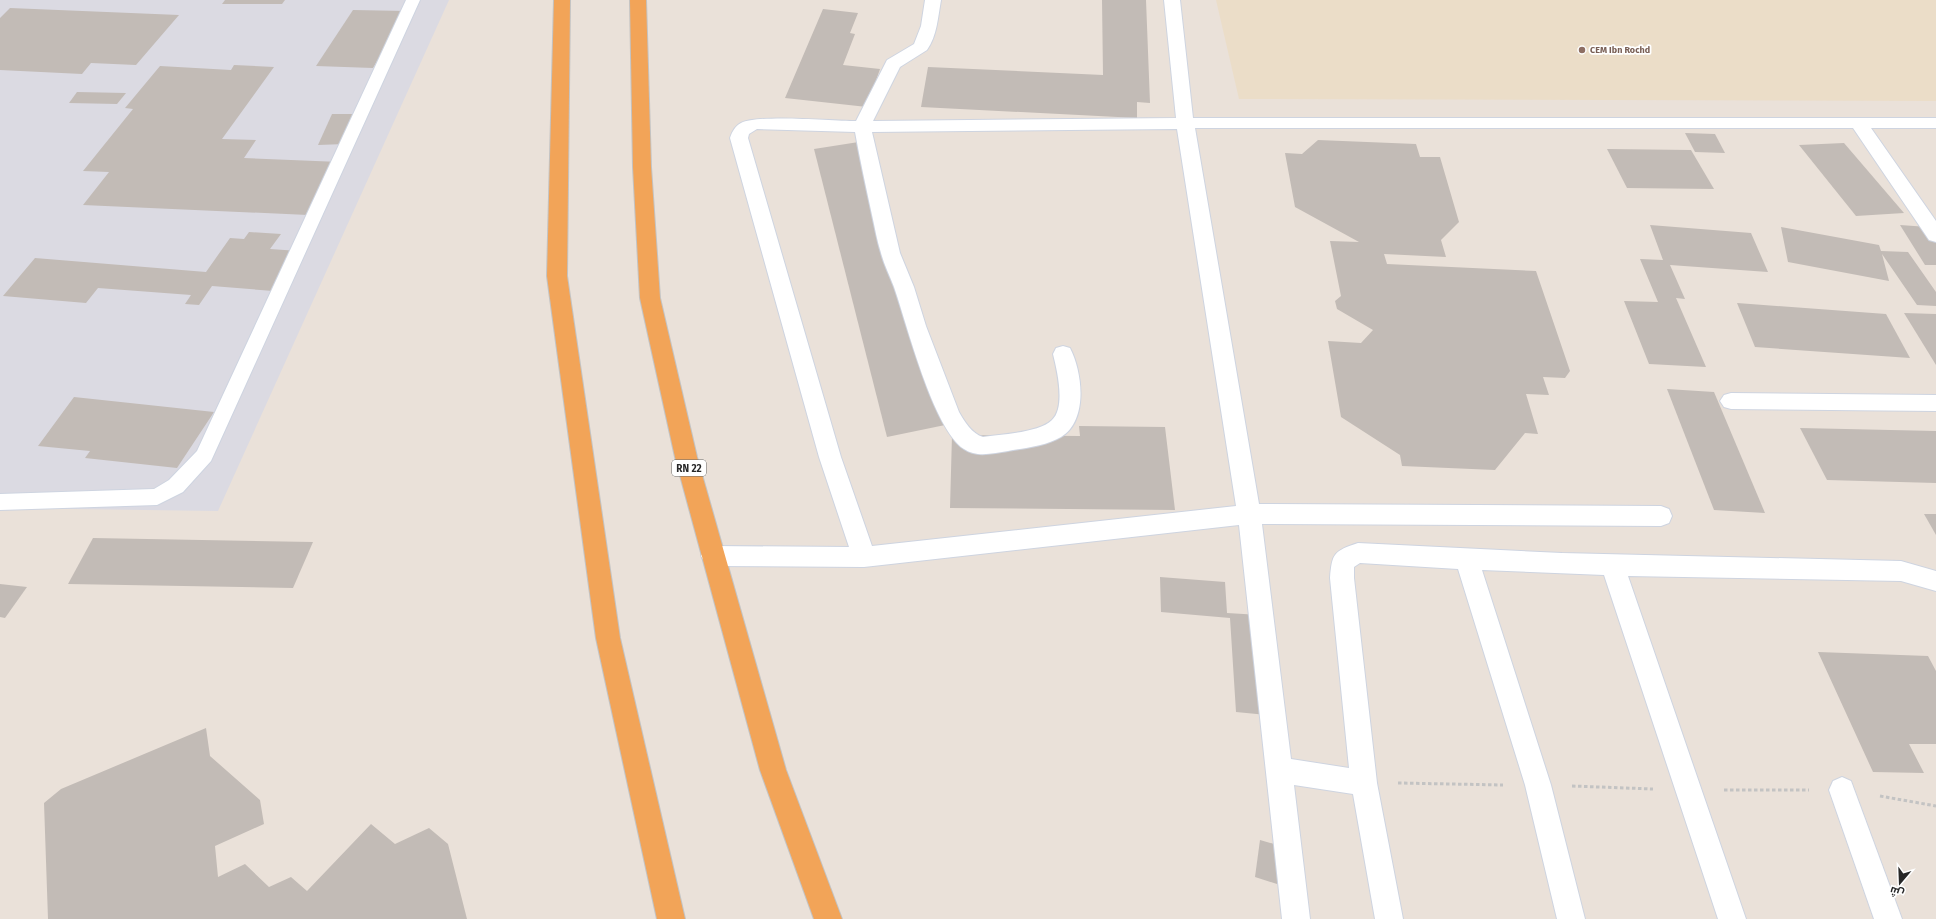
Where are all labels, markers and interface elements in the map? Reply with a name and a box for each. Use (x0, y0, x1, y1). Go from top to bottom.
marker: CEM Ibn Rochd (1577, 45, 1587, 55)
place label: CEM Ibn Rochd (1590, 45, 1650, 55)
road number: RN 22 (672, 460, 706, 476)
north arrow (1880, 863, 1920, 903)
text: ش (1888, 884, 1906, 900)

